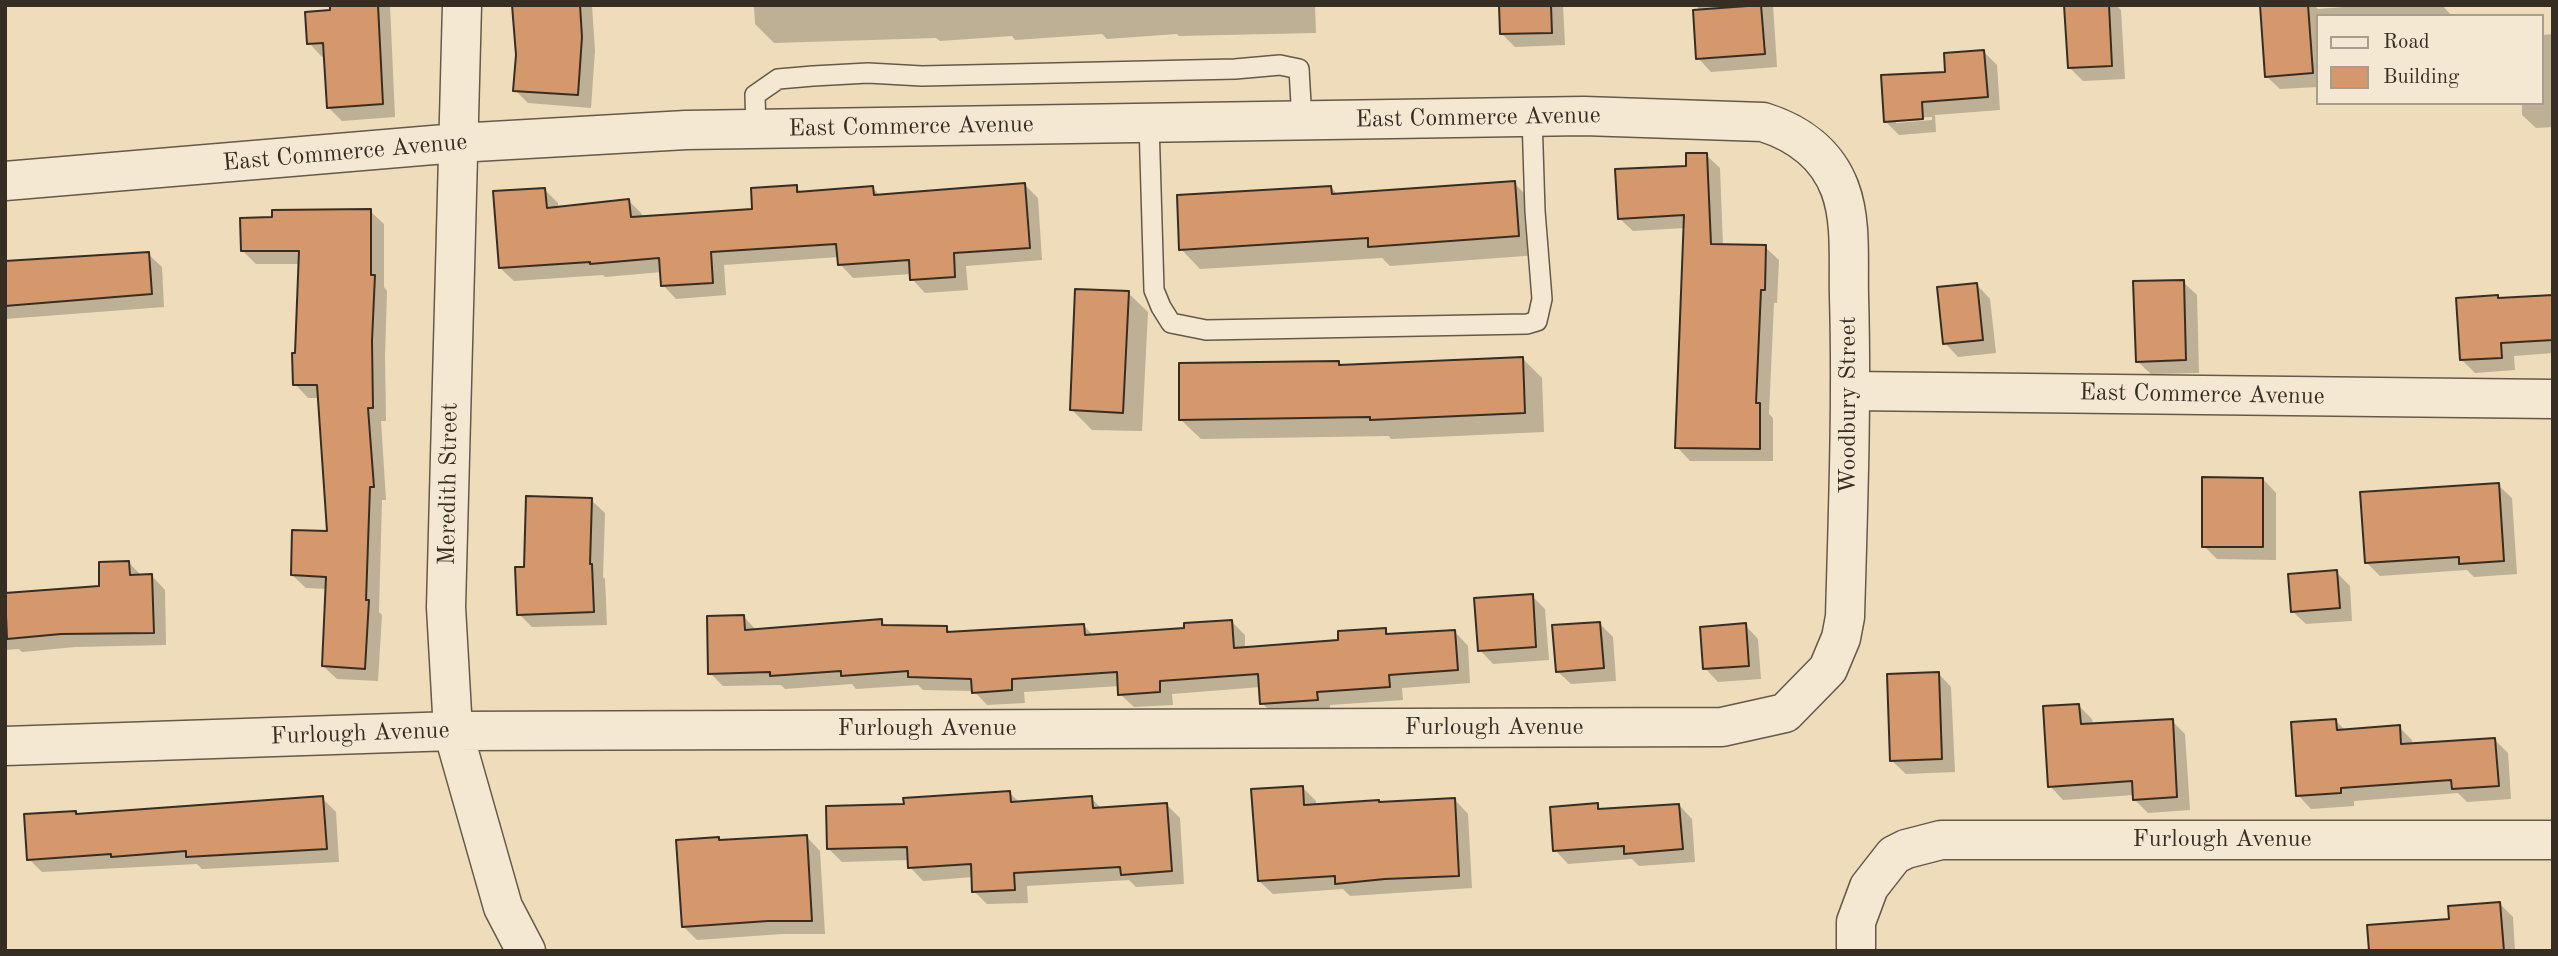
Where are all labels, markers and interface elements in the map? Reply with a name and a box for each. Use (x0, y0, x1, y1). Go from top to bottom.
legend (2316, 14, 2544, 105)
text: Road (2383, 32, 2430, 53)
text: Building (2383, 67, 2459, 88)
street label: East Commerce Avenue (1355, 101, 1601, 135)
street label: East Commerce Avenue (788, 110, 1034, 144)
street label: East Commerce Avenue (222, 128, 468, 178)
street label: Woodbury Street (1835, 316, 1863, 494)
street label: East Commerce Avenue (2079, 378, 2325, 412)
street label: Meredith Street (433, 402, 465, 566)
street label: Furlough Avenue (1404, 714, 1584, 742)
street label: Furlough Avenue (837, 715, 1017, 743)
street label: Furlough Avenue (270, 716, 450, 752)
street label: Furlough Avenue (2132, 826, 2312, 854)

